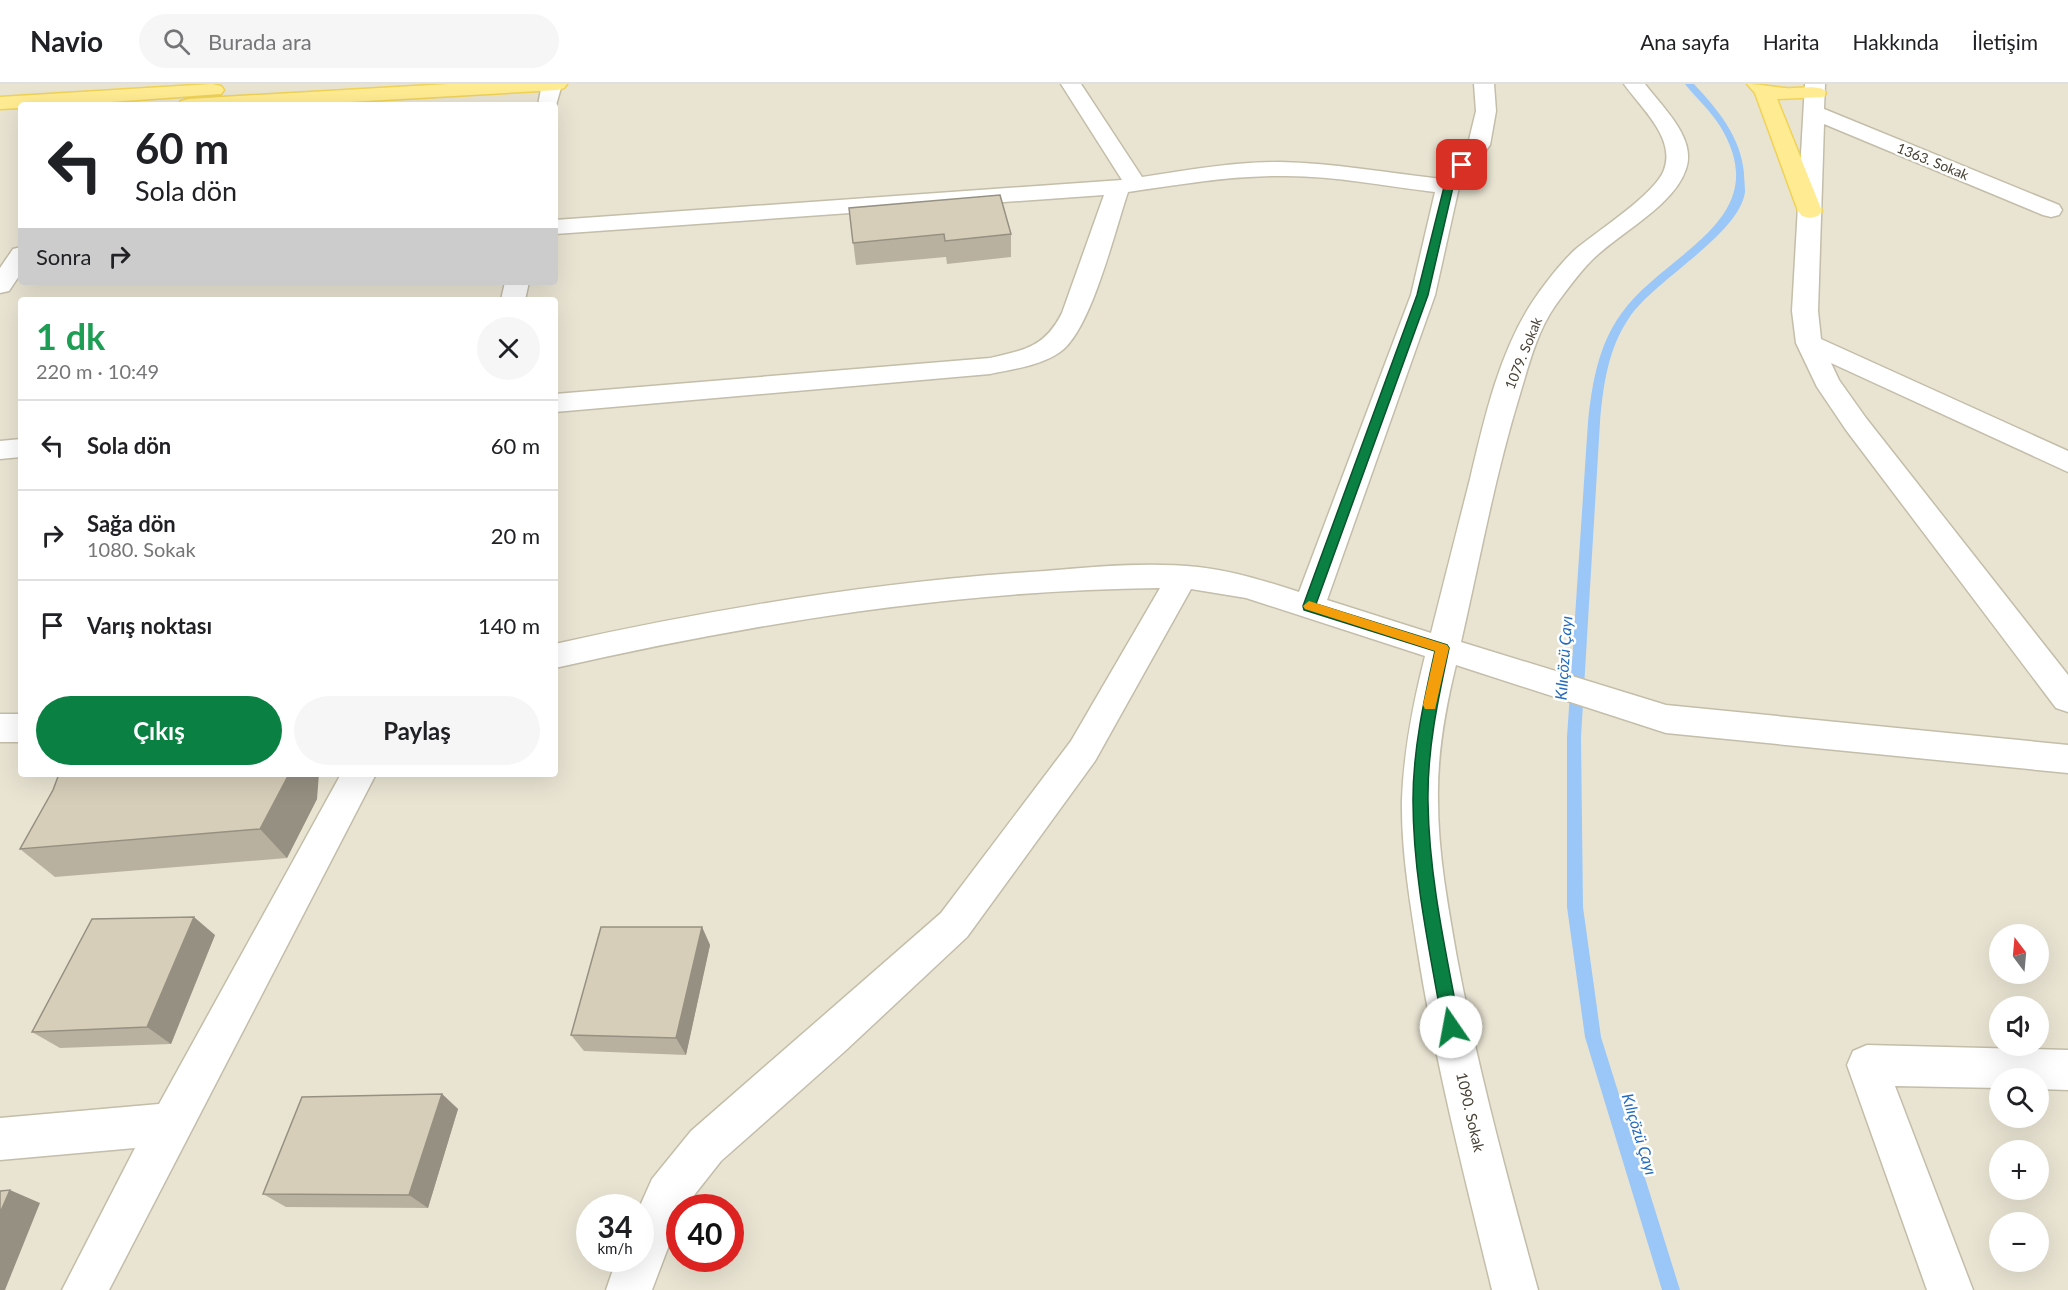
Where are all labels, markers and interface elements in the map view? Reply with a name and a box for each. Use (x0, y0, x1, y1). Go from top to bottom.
search box (139, 14, 559, 68)
text: Navio (30, 24, 103, 58)
icon: search (160, 25, 193, 58)
text: Burada ara (208, 28, 312, 55)
text: Ana sayfa (1640, 29, 1730, 54)
text: Harita (1763, 29, 1819, 54)
text: Hakkında (1852, 29, 1939, 54)
text: İletişim (1972, 29, 2038, 54)
text: 60 m (135, 123, 229, 173)
icon: left (36, 126, 114, 204)
pin (1436, 139, 1487, 190)
street label: 1363. Sokak (1895, 139, 1972, 183)
icon: arrive (1445, 148, 1478, 181)
text: Sola dön (135, 174, 237, 207)
icon: right (103, 240, 136, 273)
text: Sonra (36, 243, 91, 270)
text: 1 dk (36, 314, 105, 358)
street label: 1079. Sokak (1501, 314, 1545, 391)
button: close (477, 317, 540, 380)
text: 220 m · 10:49 (36, 359, 159, 383)
icon: left (36, 429, 69, 462)
text: Sola dön (87, 432, 171, 459)
text: 60 m (491, 432, 540, 459)
text: Sağa dön (87, 510, 176, 537)
icon: right (36, 519, 69, 552)
text: 20 m (491, 522, 540, 549)
text: 1080. Sokak (87, 537, 196, 561)
icon: arrive (36, 609, 69, 642)
text: Varış noktası (87, 612, 212, 639)
text: 140 m (478, 612, 540, 639)
water label: Kılıçözü Çayı (1551, 615, 1575, 701)
button: Çıkış (36, 696, 282, 765)
button: Paylaş (294, 696, 540, 765)
north arrow (1989, 924, 2049, 984)
map controls (1989, 924, 2049, 1272)
position arrow (1419, 995, 1483, 1059)
button: sound (1989, 996, 2049, 1056)
button: search (1989, 1068, 2049, 1128)
street label: 1090. Sokak (1453, 1070, 1489, 1154)
water label: Kılıçözü Çayı (1619, 1091, 1661, 1177)
button: + (1989, 1140, 2049, 1200)
speed limit sign: 40 (666, 1194, 744, 1272)
text: 34 (598, 1208, 632, 1244)
button: − (1989, 1212, 2049, 1272)
text: km/h (597, 1239, 633, 1257)

